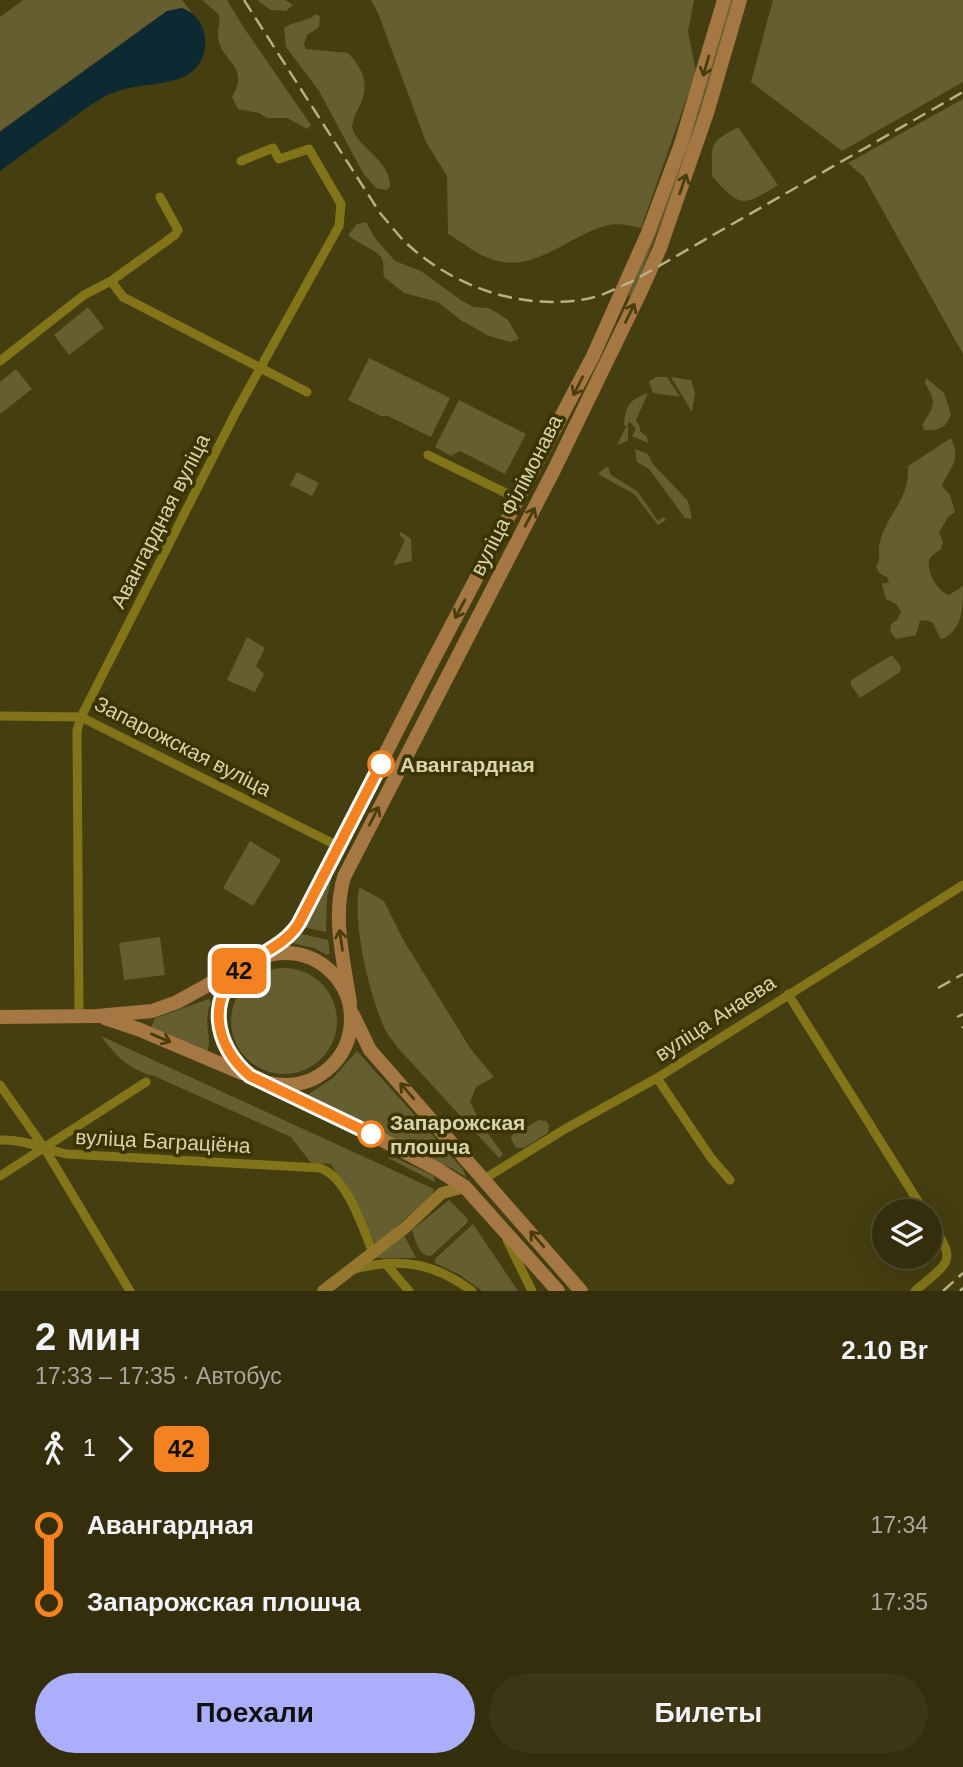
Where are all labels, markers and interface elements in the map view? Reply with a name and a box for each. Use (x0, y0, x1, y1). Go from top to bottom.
one-way arrow (698, 55, 711, 77)
one-way arrow (678, 173, 690, 195)
one-way arrow (624, 303, 638, 324)
one-way arrow (571, 375, 585, 395)
street label: вуліца Філімонава (466, 411, 567, 579)
street label: Авангардная вуліца (106, 430, 214, 612)
one-way arrow (523, 507, 537, 528)
one-way arrow (453, 598, 466, 619)
street label: Запарожская вуліца (91, 691, 275, 801)
marker: Авангардная (368, 751, 394, 777)
place label: Авангардная (400, 753, 535, 776)
one-way arrow (368, 806, 382, 827)
one-way arrow (334, 929, 347, 952)
line badge: 42 (208, 948, 270, 994)
text: 42 (226, 957, 252, 984)
street label: вуліца Анаева (651, 970, 780, 1065)
one-way arrow (150, 1033, 172, 1046)
one-way arrow (399, 1082, 415, 1100)
place label: Запарожская плошча (390, 1111, 525, 1158)
marker: Запарожская плошча (358, 1121, 384, 1147)
street label: вуліца Баграціёна (75, 1125, 251, 1157)
map controls (872, 1199, 942, 1269)
button: layers (872, 1199, 942, 1269)
one-way arrow (529, 1231, 545, 1249)
text: 2 мин (35, 1316, 141, 1358)
text: 2.10 Br (841, 1335, 928, 1365)
text: 17:33 – 17:35 · Автобус (35, 1363, 282, 1389)
icon: walk (35, 1430, 73, 1468)
icon: forward (106, 1430, 144, 1468)
text: 1 (83, 1435, 96, 1461)
text: 42 (168, 1435, 195, 1462)
text: Авангардная (87, 1510, 254, 1540)
text: 17:34 (870, 1512, 928, 1538)
text: Запарожская плошча (87, 1587, 361, 1617)
text: 17:35 (870, 1589, 928, 1615)
button: Поехали (35, 1673, 475, 1753)
button: Билеты (489, 1673, 928, 1753)

